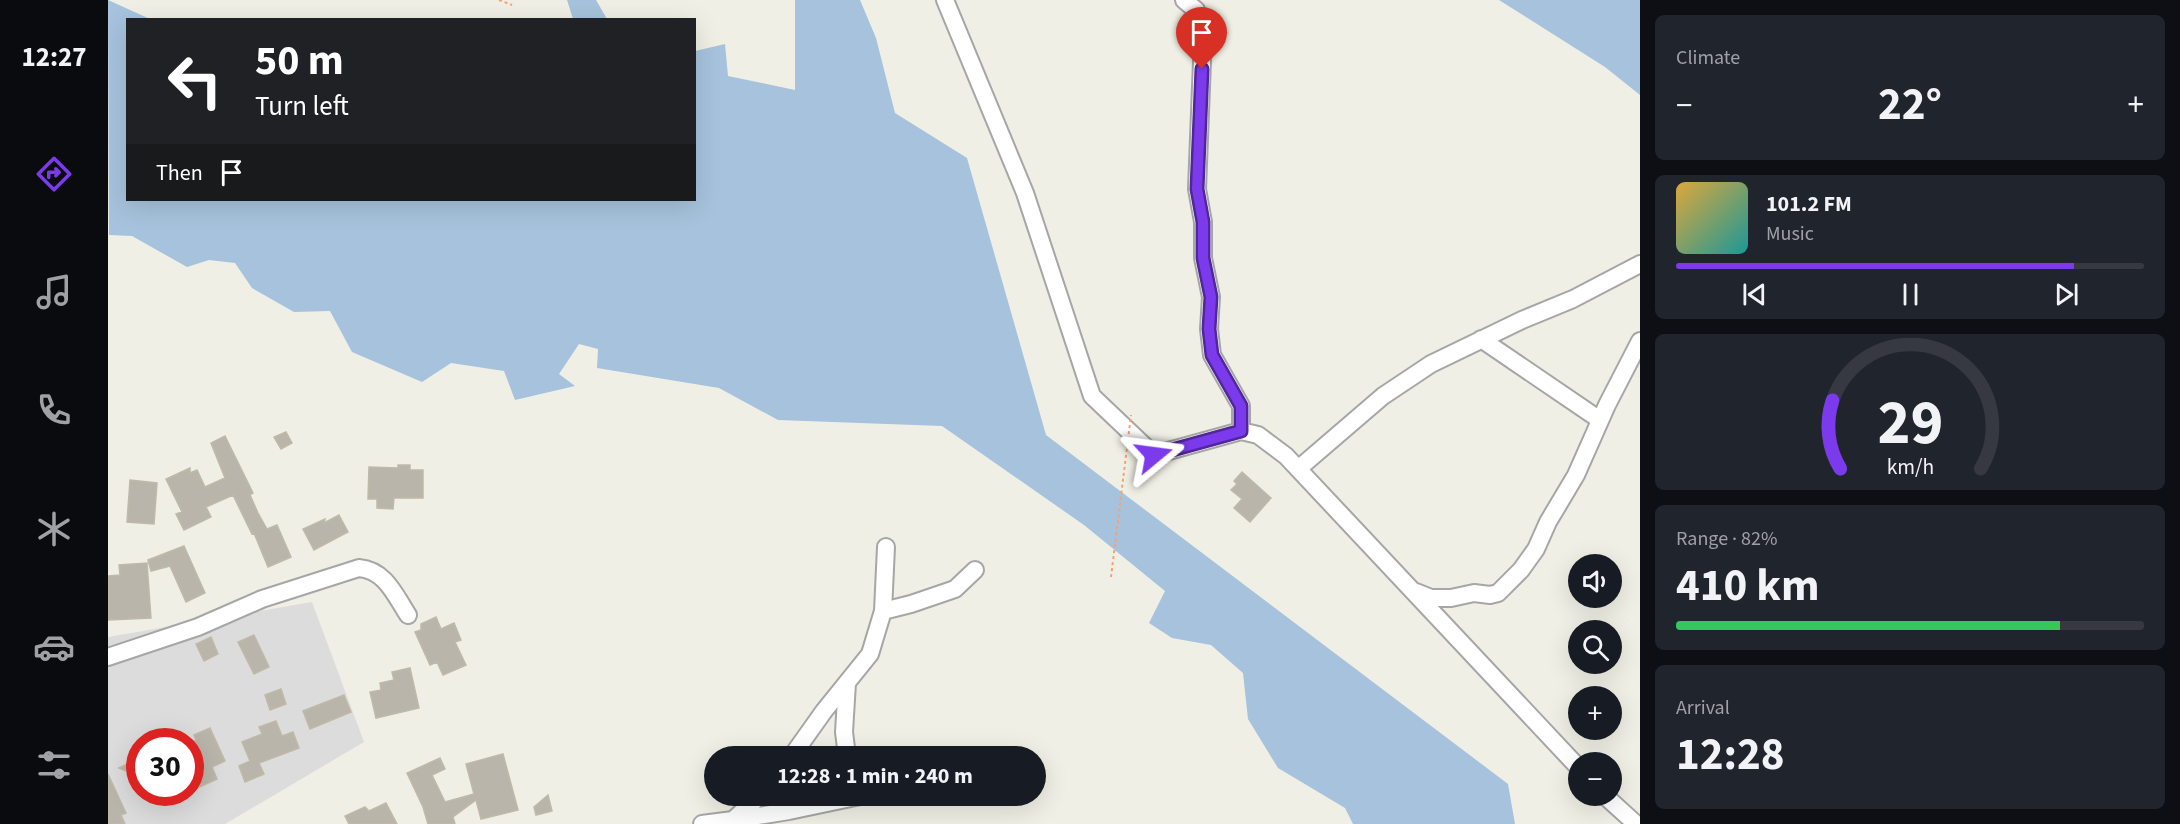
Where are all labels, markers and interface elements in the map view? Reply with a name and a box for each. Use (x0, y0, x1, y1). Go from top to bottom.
pin (1176, 7, 1227, 69)
icon: arrive (1185, 16, 1218, 49)
text: 50 m (255, 31, 344, 91)
text: 12:27 (21, 38, 87, 77)
icon: left (156, 42, 234, 120)
text: Climate (1676, 44, 1740, 72)
text: 22° (1878, 73, 1942, 137)
text: − (1676, 82, 1692, 129)
text: + (2128, 82, 2144, 129)
text: Turn left (255, 87, 349, 126)
icon: directions (33, 153, 75, 195)
icon: arrive (215, 156, 248, 189)
text: Then (156, 157, 203, 189)
text: 101.2 FM (1766, 188, 1852, 220)
text: Music (1766, 220, 1814, 248)
icon: music (33, 271, 75, 313)
icon: previous (1738, 278, 1771, 311)
icon: pause (1894, 278, 1927, 311)
icon: next (2050, 278, 2083, 311)
text: 29 (1877, 379, 1943, 468)
icon: phone (33, 389, 75, 431)
position arrow (1122, 423, 1186, 487)
text: km/h (1886, 452, 1934, 483)
icon: climate (33, 508, 75, 550)
text: Range · 82% (1676, 525, 1777, 553)
map controls (1568, 554, 1622, 806)
button: sound (1568, 554, 1622, 608)
text: 410 km (1676, 554, 1820, 618)
button: search (1568, 620, 1622, 674)
icon: car (33, 626, 75, 668)
button: + (1568, 686, 1622, 740)
text: Arrival (1676, 694, 1730, 722)
text: 12:28 (1676, 723, 1785, 787)
speed limit sign: 30 (126, 728, 204, 806)
icon: filters (33, 744, 75, 786)
button: − (1568, 752, 1622, 806)
text: 12:28 · 1 min · 240 m (777, 760, 973, 792)

